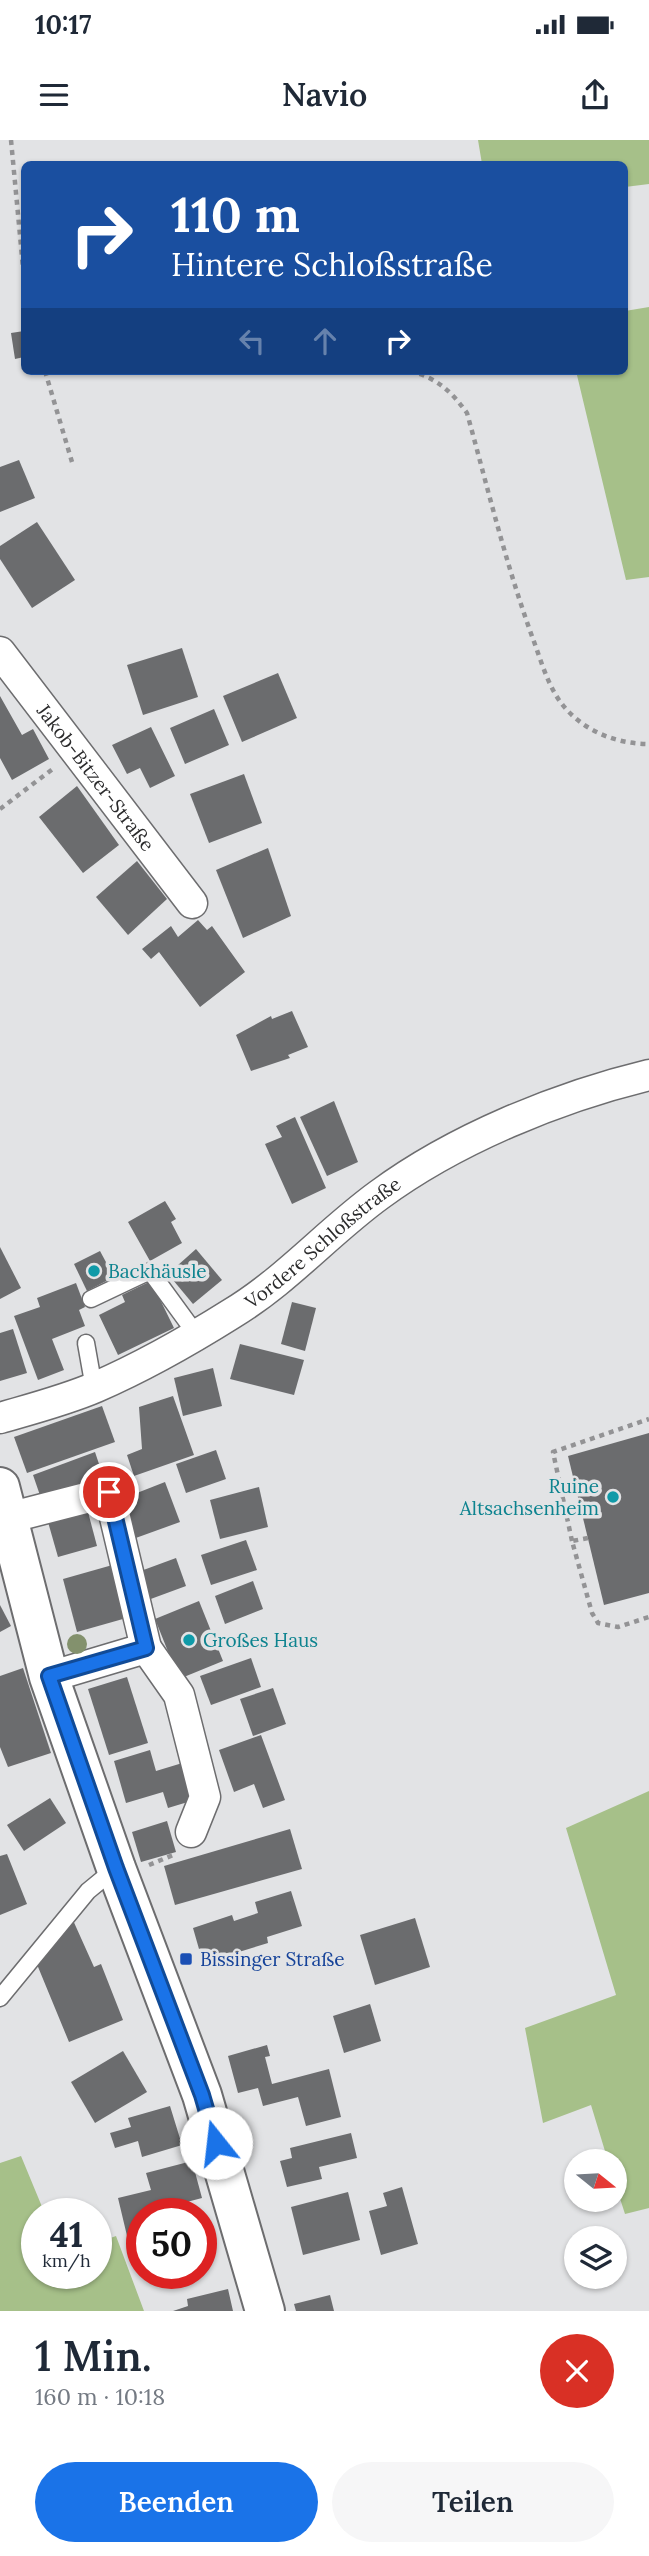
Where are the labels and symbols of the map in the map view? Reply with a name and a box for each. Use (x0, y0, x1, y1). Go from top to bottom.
street label: Jakob-Bitzer-Straße (32, 698, 160, 856)
street label: Vordere Schloßstraße (239, 1172, 405, 1314)
place label: Backhäusle (108, 1259, 207, 1283)
marker: Backhäusle (86, 1263, 102, 1279)
pin (79, 1462, 139, 1522)
place label: Ruine Altsachsenheim (459, 1474, 599, 1520)
marker: Ruine Altsachsenheim (605, 1489, 621, 1505)
place label: Großes Haus (203, 1628, 318, 1652)
marker: Großes Haus (181, 1632, 197, 1648)
place label: Bissinger Straße (200, 1947, 345, 1971)
marker: Bissinger Straße (178, 1951, 194, 1967)
position arrow (179, 2106, 253, 2180)
north arrow (564, 2149, 626, 2212)
speed limit sign: 50 (126, 2198, 217, 2289)

